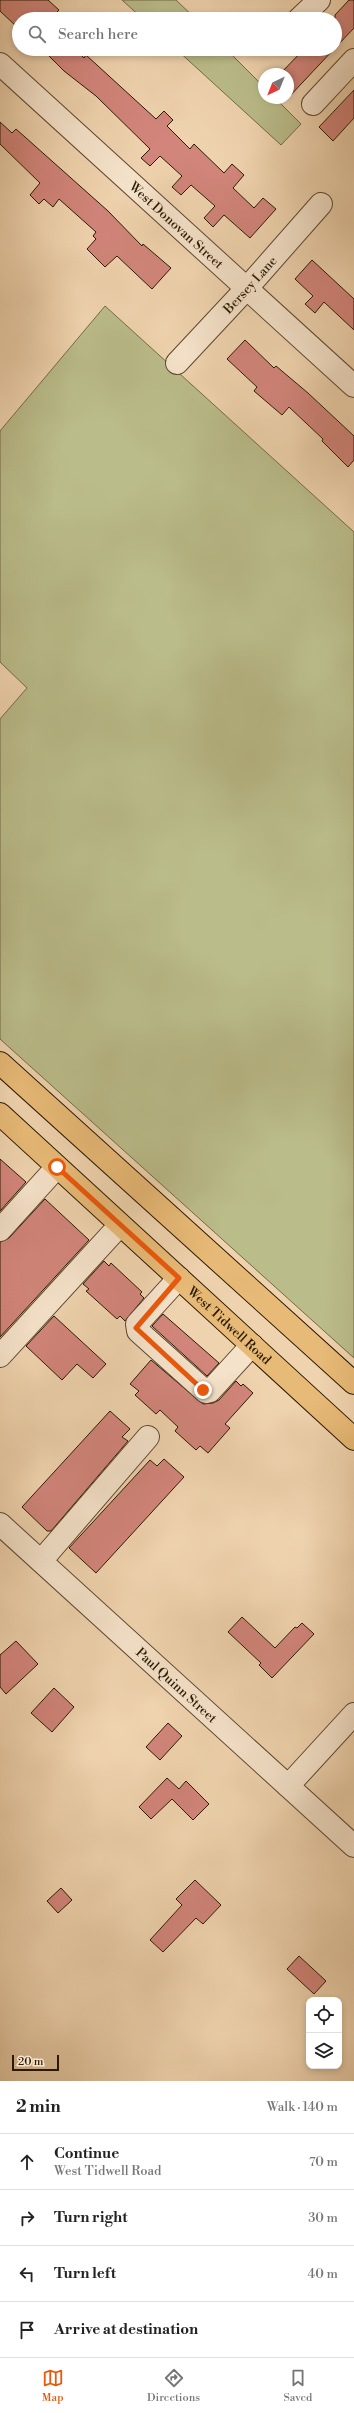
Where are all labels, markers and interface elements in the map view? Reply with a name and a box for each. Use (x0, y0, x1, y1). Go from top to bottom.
search box (12, 12, 342, 56)
icon: search (26, 23, 48, 45)
text: Search here (58, 25, 138, 44)
north arrow (258, 68, 294, 104)
street label: West Donovan Street (125, 178, 227, 273)
street label: Bersey Lane (220, 253, 281, 318)
route start (48, 1158, 66, 1176)
street label: West Tidwell Road (183, 1283, 275, 1368)
route end (194, 1381, 212, 1399)
street label: Paul Quinn Street (132, 1645, 220, 1727)
map controls (306, 1997, 342, 2069)
button: locate (306, 1997, 342, 2033)
button: layers (306, 2033, 342, 2069)
scale bar (12, 2053, 59, 2072)
text: 20 m (18, 2055, 43, 2069)
text: 2 min (16, 2096, 61, 2118)
text: Walk · 140 m (267, 2099, 338, 2115)
text: Continue (54, 2144, 119, 2163)
icon: ahead (16, 2151, 38, 2173)
text: 70 m (309, 2154, 338, 2170)
text: West Tidwell Road (54, 2163, 161, 2179)
icon: right (16, 2207, 38, 2229)
text: Turn right (54, 2208, 128, 2227)
text: 30 m (308, 2210, 338, 2226)
icon: left (16, 2263, 38, 2285)
text: Turn left (54, 2264, 116, 2283)
text: 40 m (308, 2266, 338, 2282)
icon: arrive (16, 2319, 38, 2341)
text: Arrive at destination (54, 2320, 198, 2339)
tab: Map (42, 2367, 64, 2405)
tab: Directions (147, 2367, 200, 2405)
tab: Saved (283, 2367, 312, 2405)

